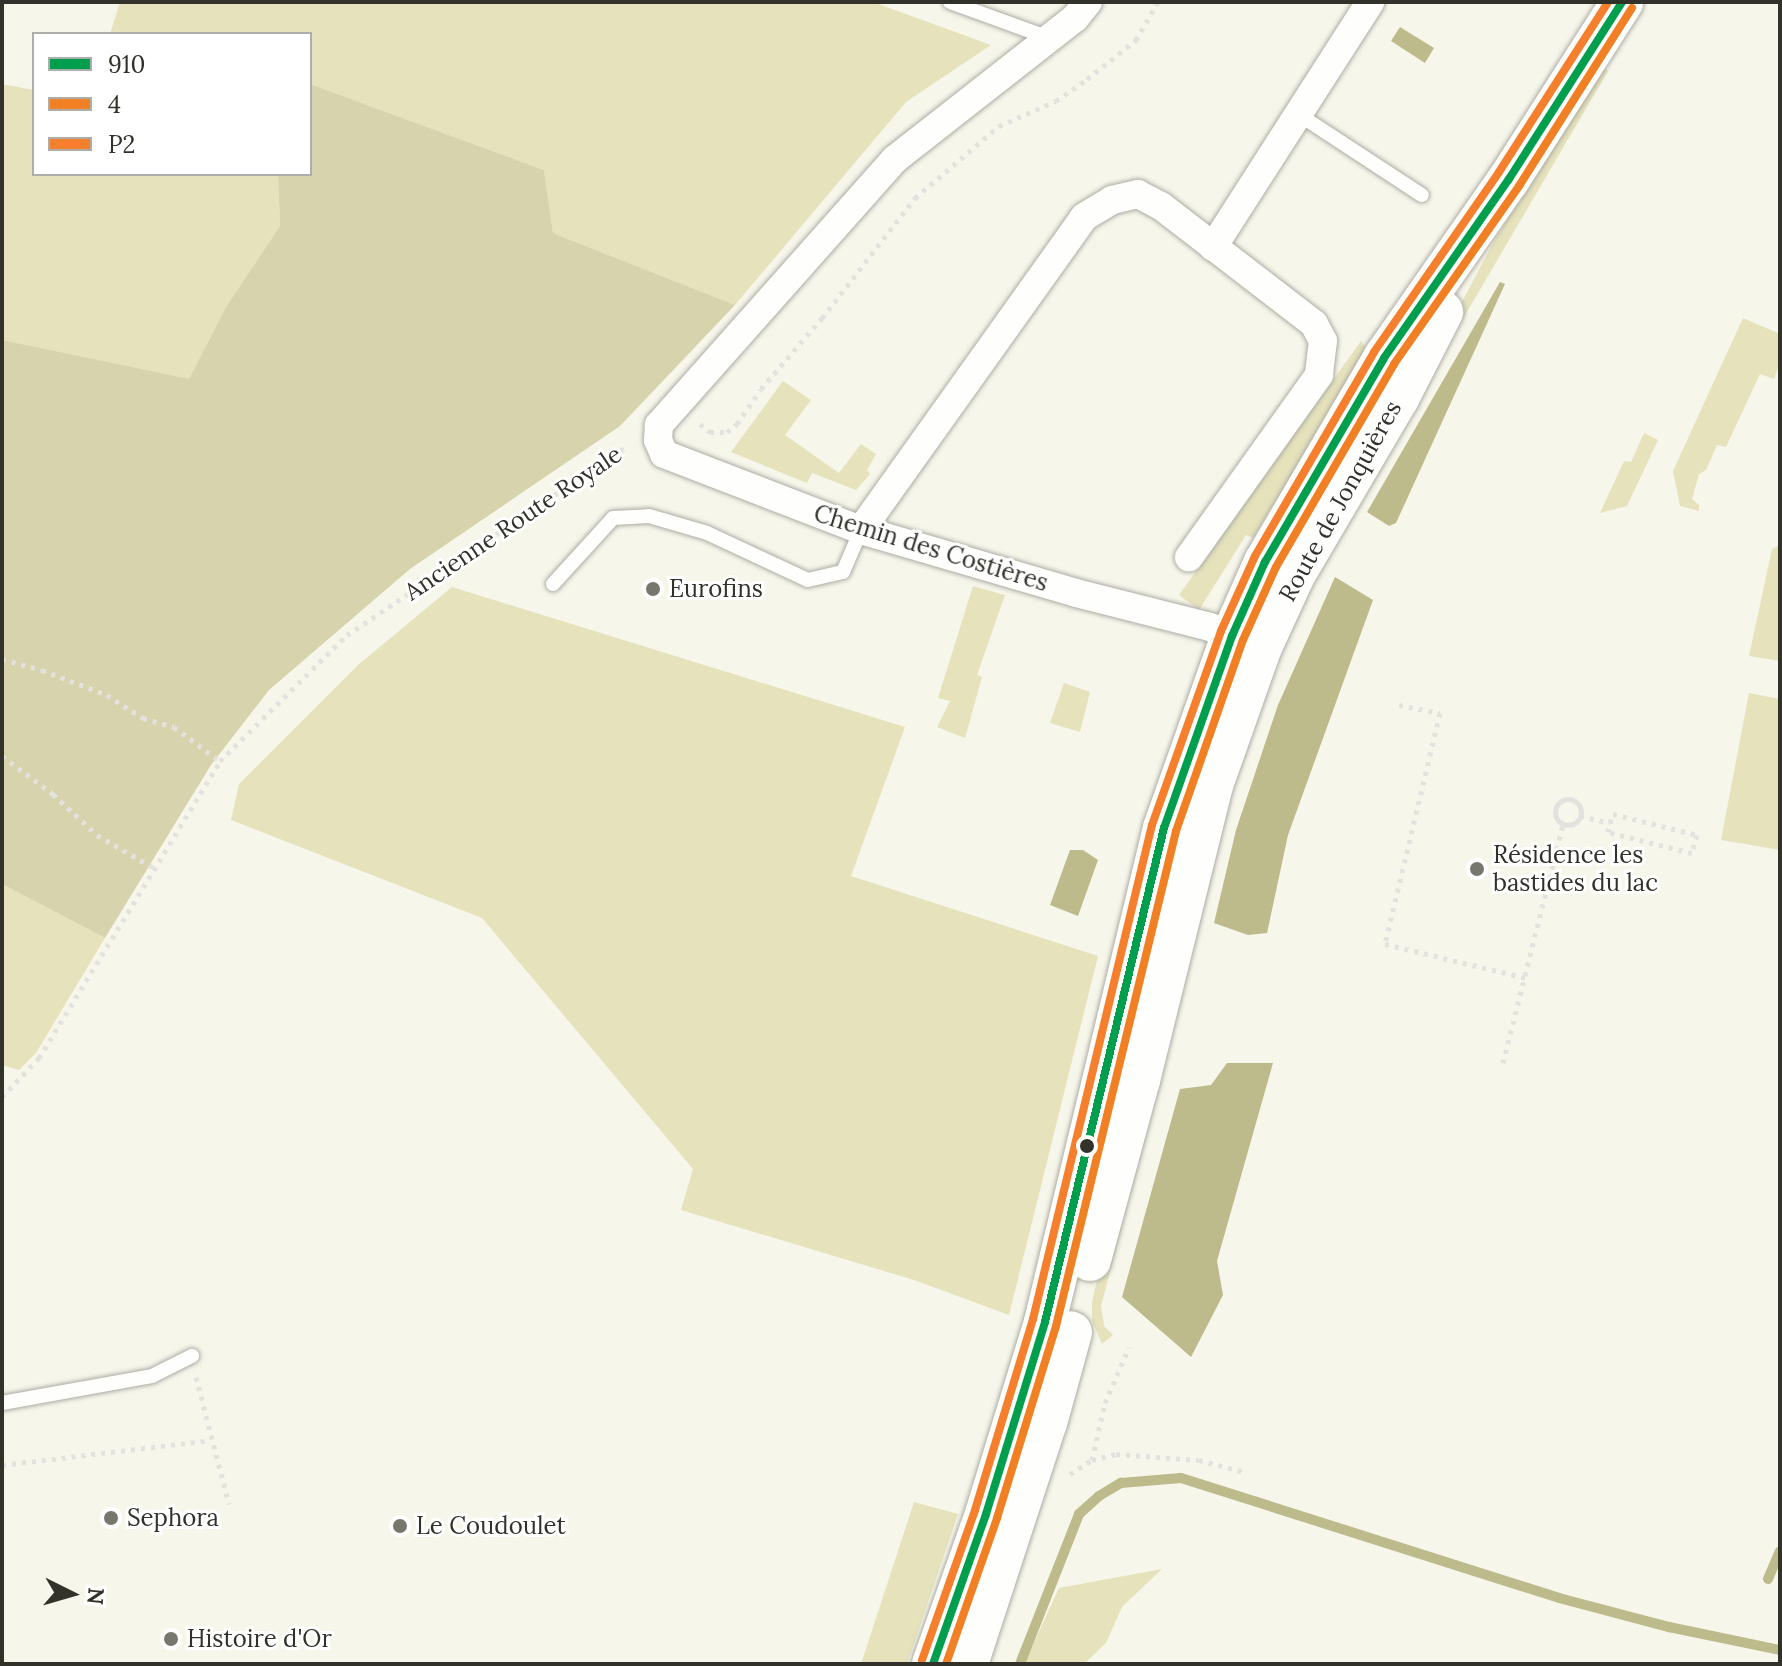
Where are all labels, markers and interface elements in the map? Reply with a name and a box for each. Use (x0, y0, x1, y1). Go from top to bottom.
legend (32, 32, 312, 176)
text: 910 (108, 49, 146, 80)
text: 4 (108, 89, 121, 120)
text: P2 (108, 129, 135, 160)
street label: Route de Jonquières (1273, 396, 1407, 606)
street label: Ancienne Route Royale (399, 440, 627, 606)
street label: Chemin des Costières (810, 499, 1052, 597)
place label: Eurofins (669, 575, 763, 603)
marker: Eurofins (644, 580, 662, 598)
place label: Résidence les bastides du lac (1493, 841, 1658, 897)
marker: Résidence les bastides du lac (1468, 860, 1486, 878)
unlabelled marker (1079, 1138, 1095, 1154)
place label: Sephora (127, 1504, 219, 1532)
marker: Sephora (102, 1509, 120, 1527)
place label: Le Coudoulet (416, 1512, 566, 1540)
marker: Le Coudoulet (391, 1517, 409, 1535)
north arrow (32, 1554, 112, 1634)
text: N (81, 1586, 111, 1606)
place label: Histoire d'Or (187, 1625, 332, 1653)
marker: Histoire d'Or (162, 1630, 180, 1648)

